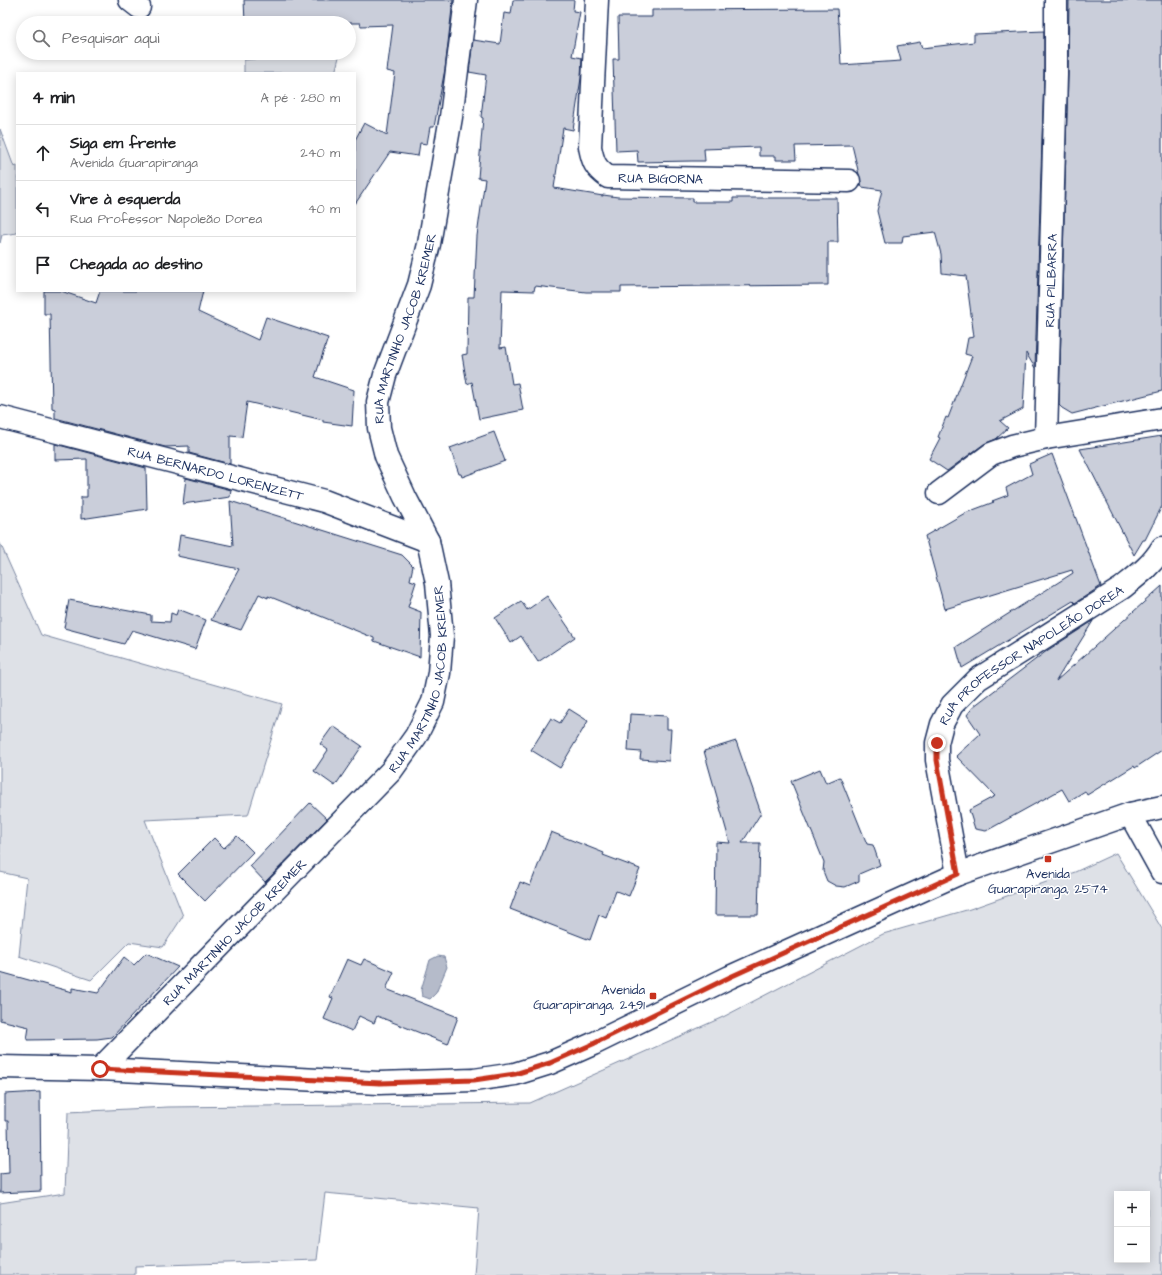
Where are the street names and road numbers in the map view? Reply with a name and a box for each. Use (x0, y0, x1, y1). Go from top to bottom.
street label: RUA BIGORNA (618, 169, 704, 189)
street label: RUA MARTINHO JACOB KREMER (370, 232, 441, 424)
street label: RUA PILBARRA (1041, 233, 1062, 328)
street label: RUA BERNARDO LORENZETT (126, 442, 307, 506)
street label: RUA PROFESSOR NAPOLEÃO DOREA (935, 581, 1128, 728)
street label: RUA MARTINHO JACOB KREMER (385, 584, 452, 777)
street label: RUA MARTINHO JACOB KREMER (159, 855, 311, 1010)

